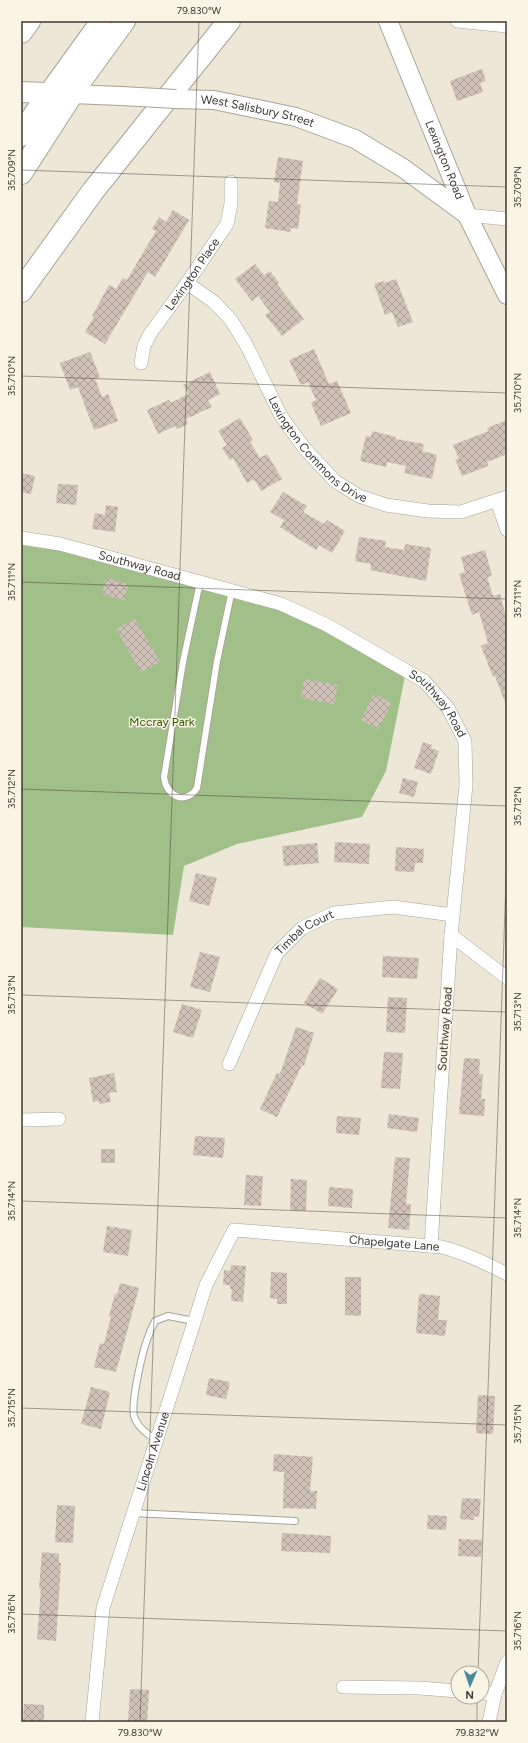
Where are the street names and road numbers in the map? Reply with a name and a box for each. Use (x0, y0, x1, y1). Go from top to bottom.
street label: West Salisbury Street (201, 93, 317, 130)
street label: Lexington Road (422, 118, 467, 201)
street label: Lexington Place (162, 235, 223, 313)
street label: Lexington Commons Drive (265, 394, 369, 505)
street label: Southway Road (97, 548, 182, 583)
street label: Southway Road (406, 667, 469, 740)
street label: Timbal Court (272, 907, 337, 958)
street label: Southway Road (435, 986, 455, 1072)
street label: Chapelgate Lane (348, 1232, 440, 1254)
street label: Lincoln Avenue (134, 1410, 172, 1493)

